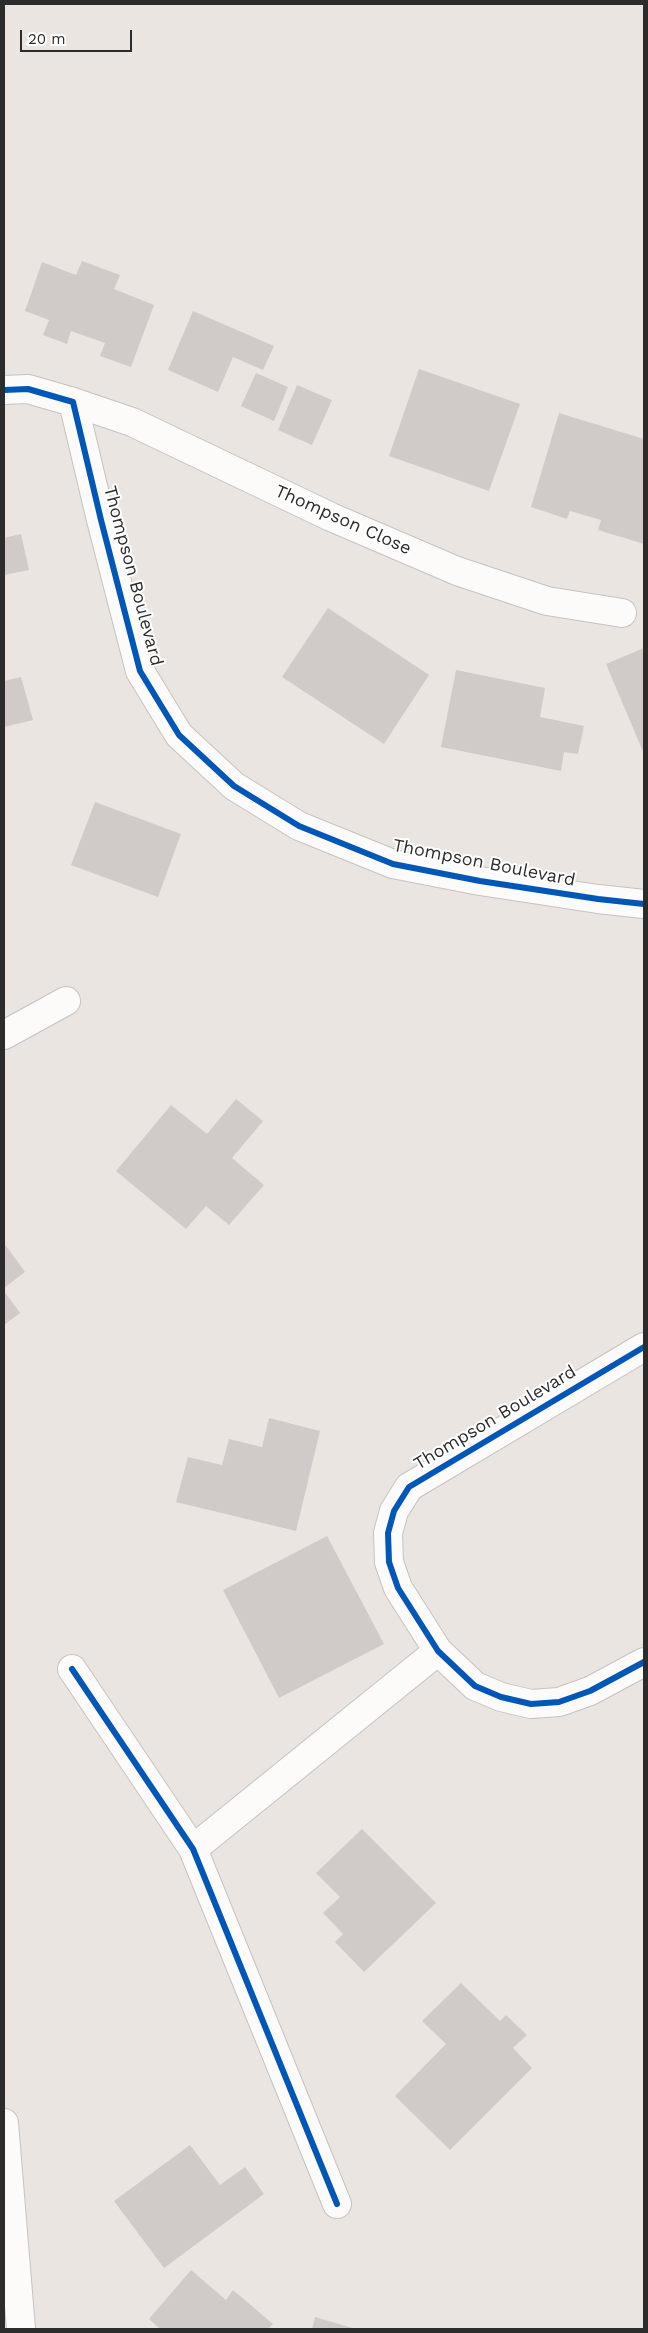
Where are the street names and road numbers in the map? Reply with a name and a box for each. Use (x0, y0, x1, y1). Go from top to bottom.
street label: Thompson Close (271, 480, 415, 560)
street label: Thompson Boulevard (99, 484, 167, 668)
street label: Thompson Boulevard (391, 835, 577, 891)
street label: Thompson Boulevard (410, 1361, 580, 1475)

